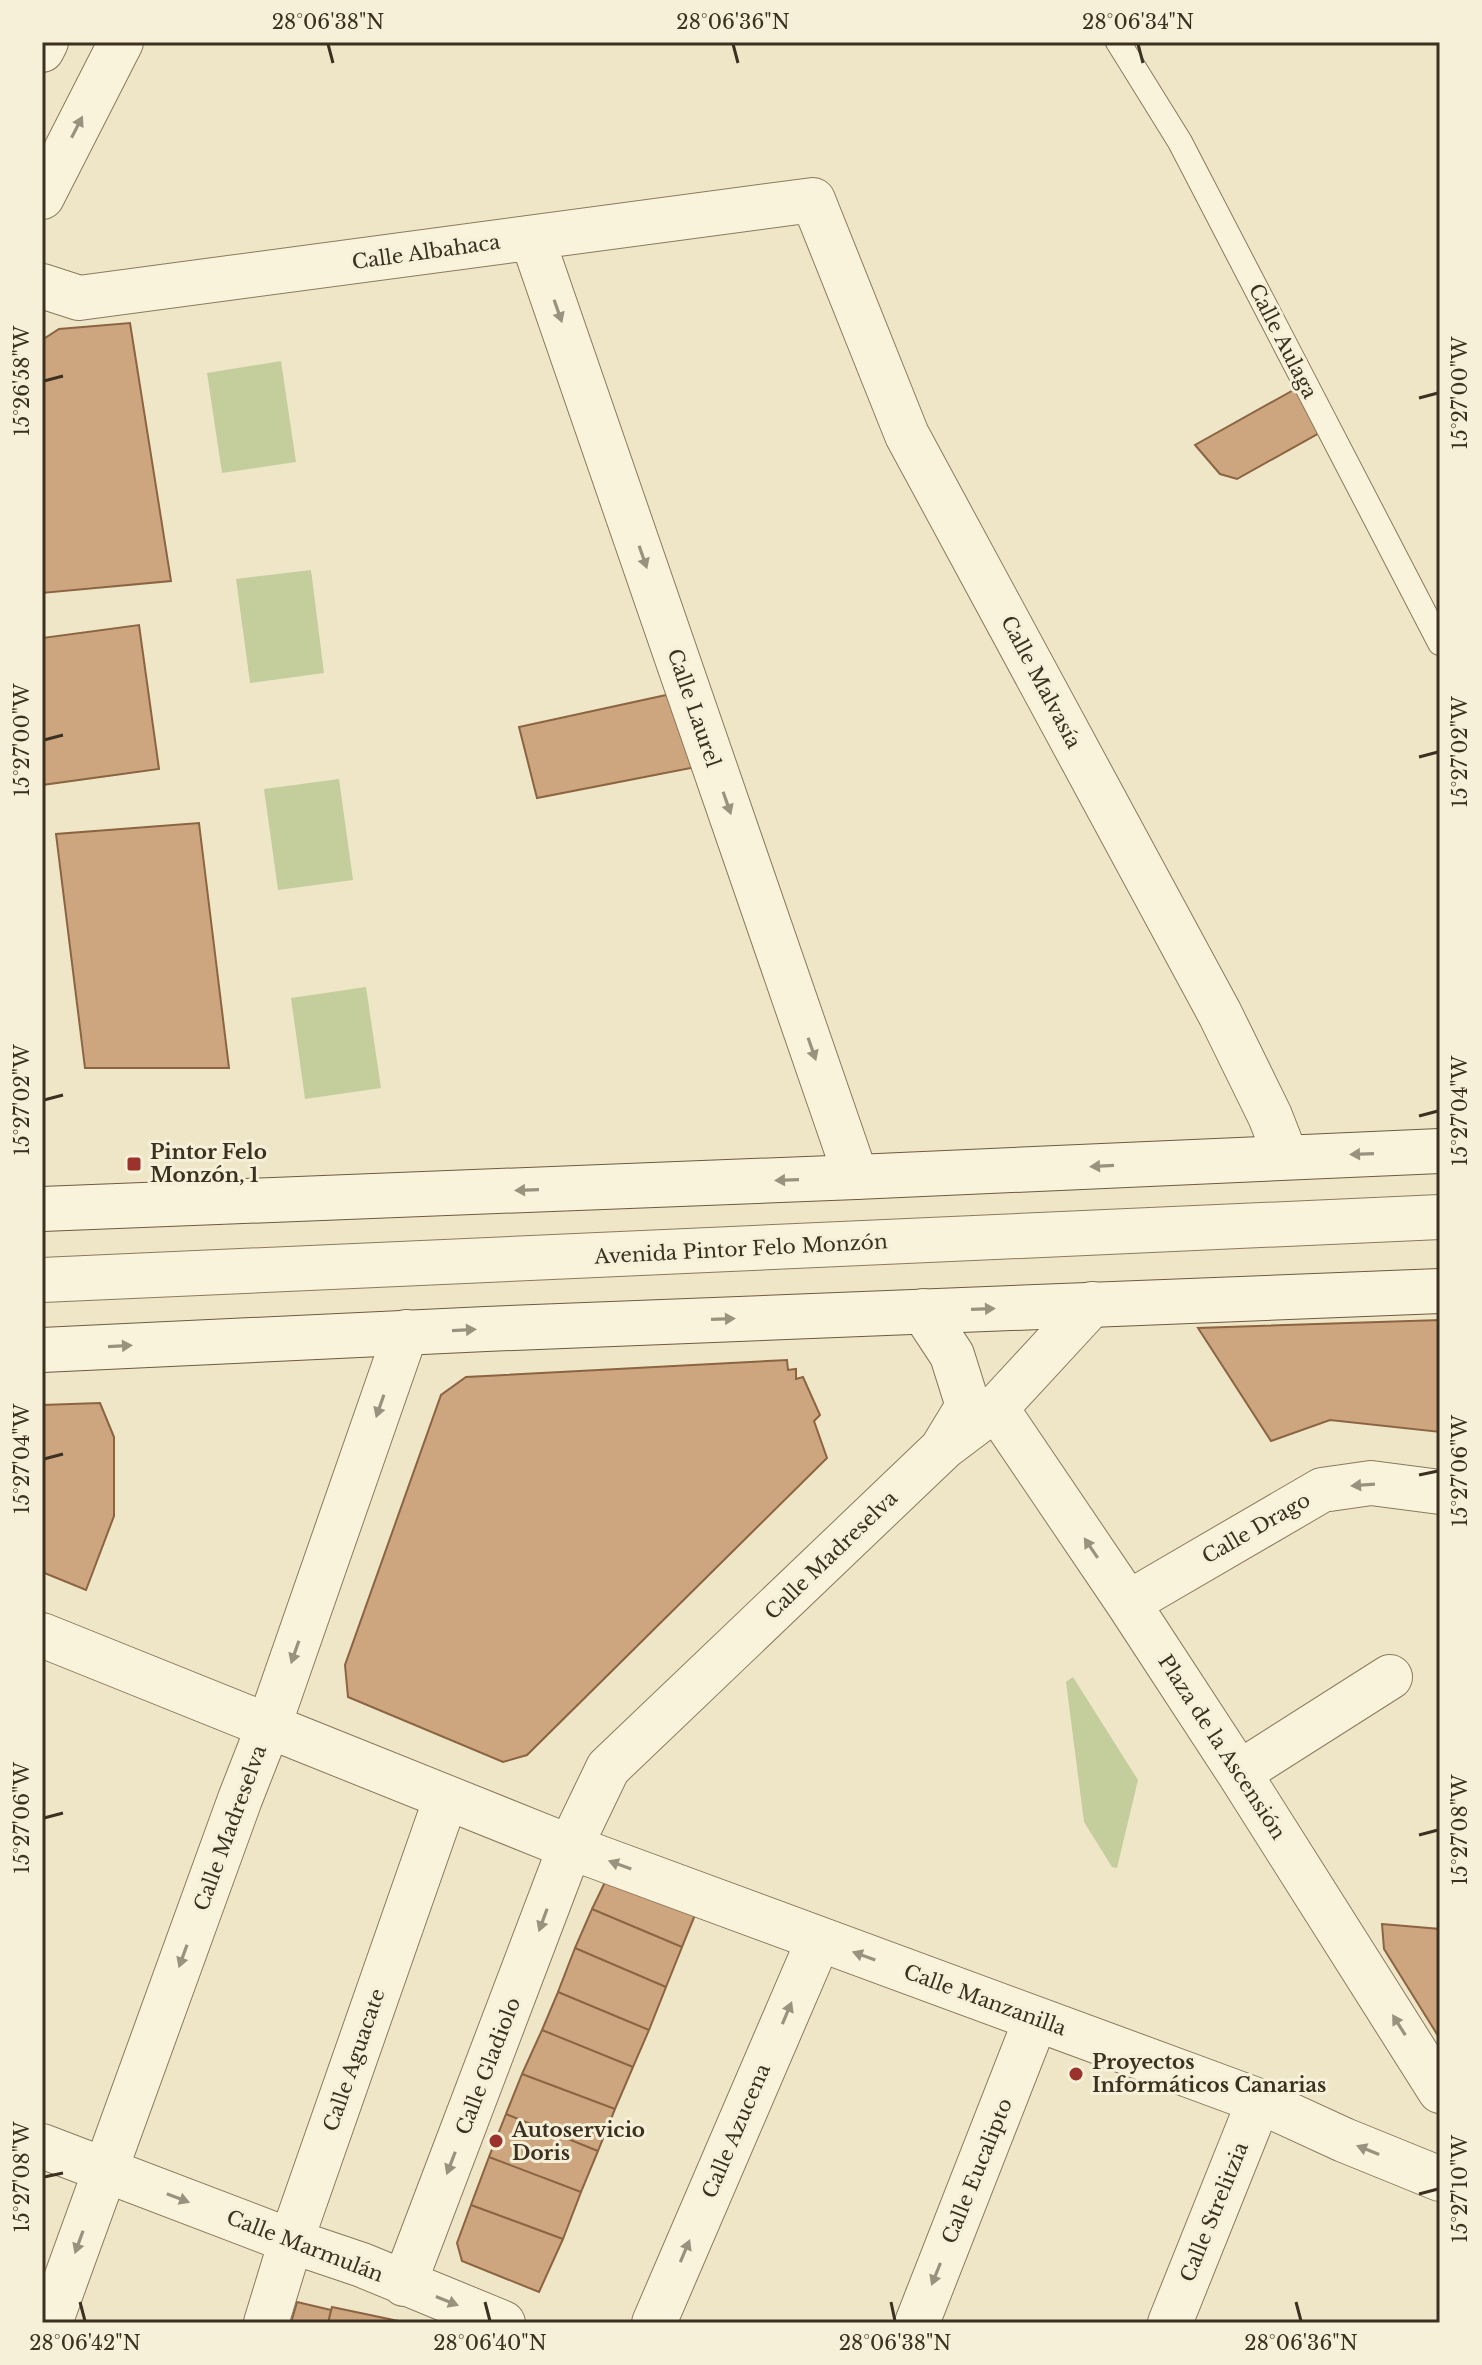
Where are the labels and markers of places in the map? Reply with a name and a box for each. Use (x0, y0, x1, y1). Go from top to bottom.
place label: Pintor Felo Monzón, 1 (150, 1140, 267, 1187)
marker: Pintor Felo Monzón, 1 (125, 1155, 143, 1173)
place label: Proyectos Informáticos Canarias (1092, 2050, 1326, 2097)
marker: Proyectos Informáticos Canarias (1067, 2065, 1085, 2083)
place label: Autoservicio Doris (511, 2118, 645, 2165)
marker: Autoservicio Doris (487, 2132, 505, 2150)

